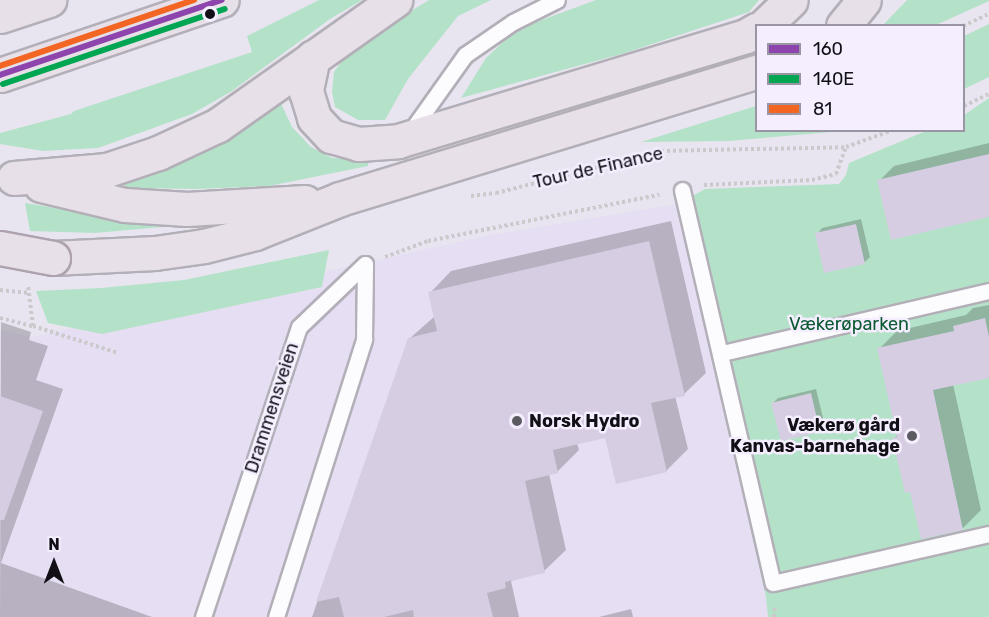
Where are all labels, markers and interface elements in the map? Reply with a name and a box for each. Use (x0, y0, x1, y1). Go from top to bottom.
unlabelled marker (204, 8, 216, 20)
legend (755, 24, 965, 132)
text: 160 (813, 38, 843, 60)
text: 140E (813, 68, 854, 90)
text: 81 (813, 98, 832, 120)
street label: Tour de Finance (531, 143, 665, 193)
park label: Vækerøparken (789, 313, 909, 335)
street label: Drammensveien (241, 340, 303, 476)
place label: Norsk Hydro (529, 410, 640, 432)
marker: Norsk Hydro (510, 414, 524, 428)
place label: Vækerø gård Kanvas-barnehage (730, 415, 900, 458)
marker: Vækerø gård Kanvas-barnehage (905, 429, 919, 443)
north arrow (24, 533, 84, 593)
text: N (48, 535, 60, 554)

